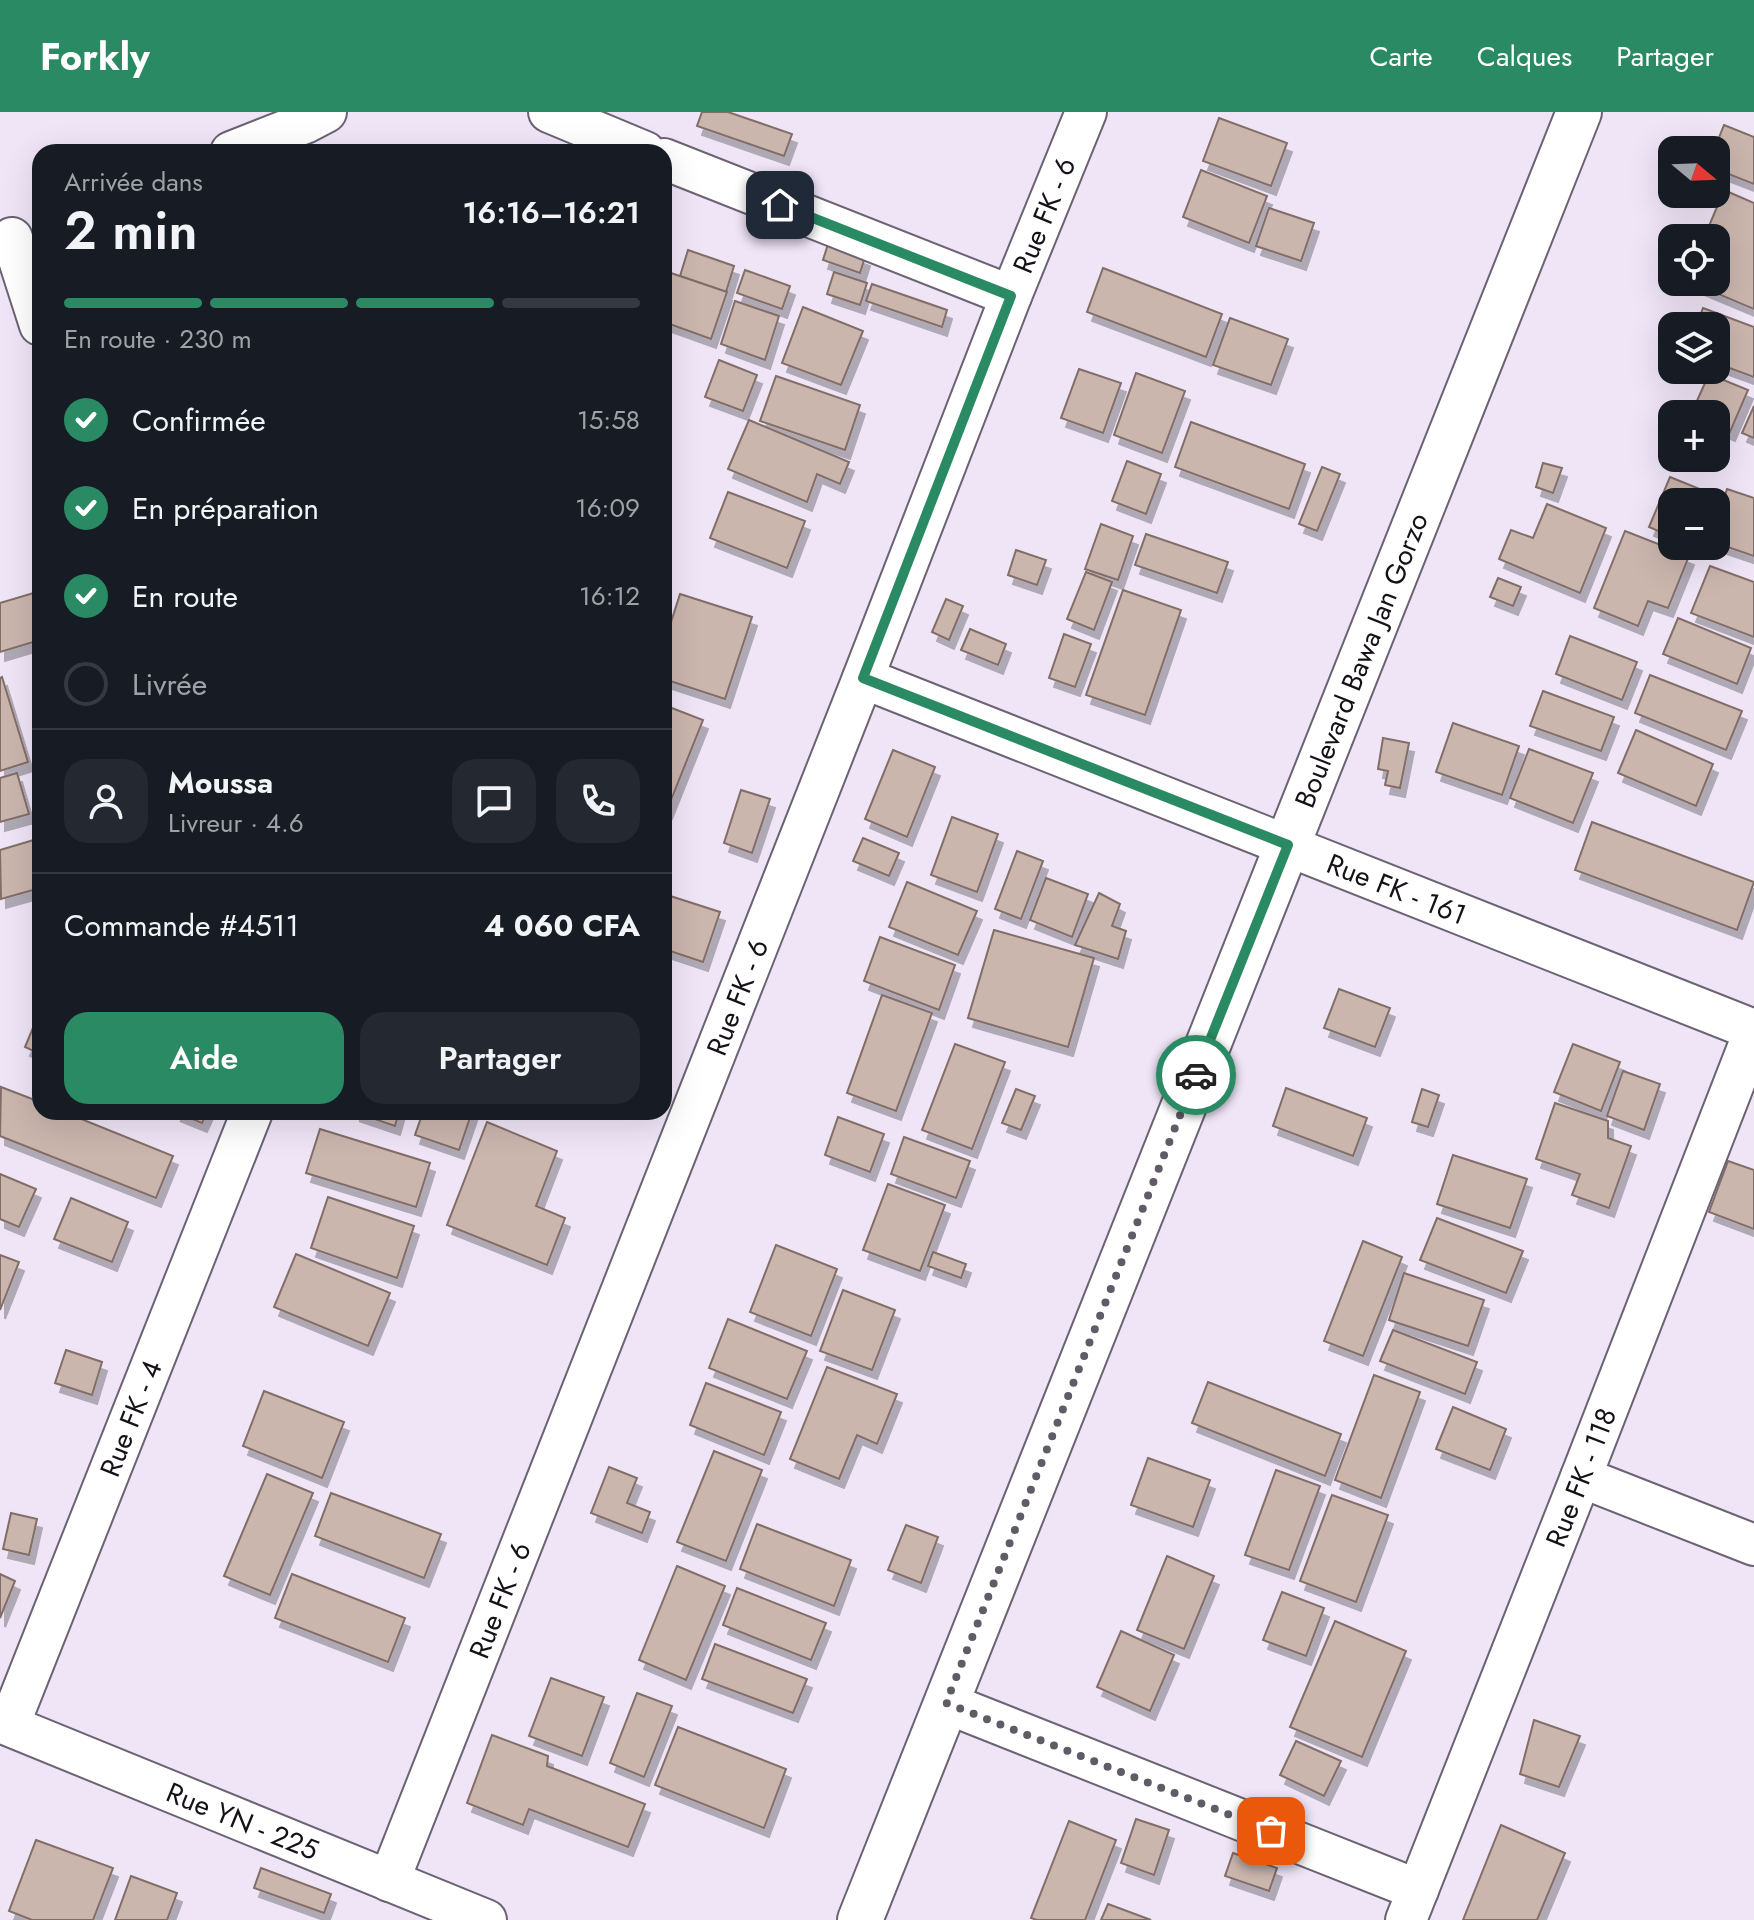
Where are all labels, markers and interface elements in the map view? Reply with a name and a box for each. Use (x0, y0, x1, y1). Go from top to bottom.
text: Forkly (40, 29, 150, 84)
text: Carte (1369, 36, 1433, 77)
text: Calques (1477, 36, 1572, 77)
text: Partager (1616, 36, 1714, 77)
north arrow (1658, 136, 1730, 208)
map controls (1658, 136, 1730, 560)
street label: Rue FK - 6 (1002, 151, 1086, 280)
text: Arrivée dans (64, 163, 203, 201)
pin (746, 171, 814, 239)
icon: home (758, 183, 802, 227)
text: 16:16–16:21 (463, 191, 640, 234)
text: 2 min (64, 193, 197, 269)
button: locate (1658, 224, 1730, 296)
button: layers (1658, 312, 1730, 384)
text: En route · 230 m (64, 320, 252, 358)
icon: check (64, 398, 108, 442)
text: Confirmée (132, 399, 266, 442)
button: + (1658, 400, 1730, 472)
text: 15:58 (577, 401, 640, 439)
icon: check (64, 486, 108, 530)
text: En préparation (132, 487, 319, 530)
button: − (1658, 488, 1730, 560)
text: 16:09 (575, 489, 640, 527)
street label: Boulevard Bawa Jan Gorzo (1284, 507, 1439, 814)
icon: check (64, 574, 108, 618)
text: En route (132, 575, 238, 618)
text: 16:12 (579, 577, 640, 615)
text: Livrée (132, 663, 207, 706)
button: person (64, 759, 148, 843)
button: chat (452, 759, 536, 843)
button: phone (556, 759, 640, 843)
text: Moussa (168, 761, 273, 804)
text: Livreur · 4.6 (168, 804, 304, 842)
street label: Rue FK - 161 (1321, 843, 1473, 935)
text: Commande #4511 (64, 904, 299, 947)
text: 4 060 CFA (484, 904, 640, 947)
street label: Rue FK - 6 (696, 933, 779, 1062)
button: Aide (64, 1012, 344, 1104)
button: Partager (360, 1012, 640, 1104)
courier (1156, 1035, 1236, 1115)
icon: car (1174, 1053, 1218, 1097)
street label: Rue FK - 4 (90, 1354, 173, 1483)
street label: Rue FK - 118 (1535, 1402, 1627, 1553)
street label: Rue FK - 6 (459, 1536, 542, 1664)
street label: Rue YN - 225 (160, 1772, 325, 1871)
pin (1237, 1797, 1305, 1865)
icon: bag (1249, 1809, 1293, 1853)

